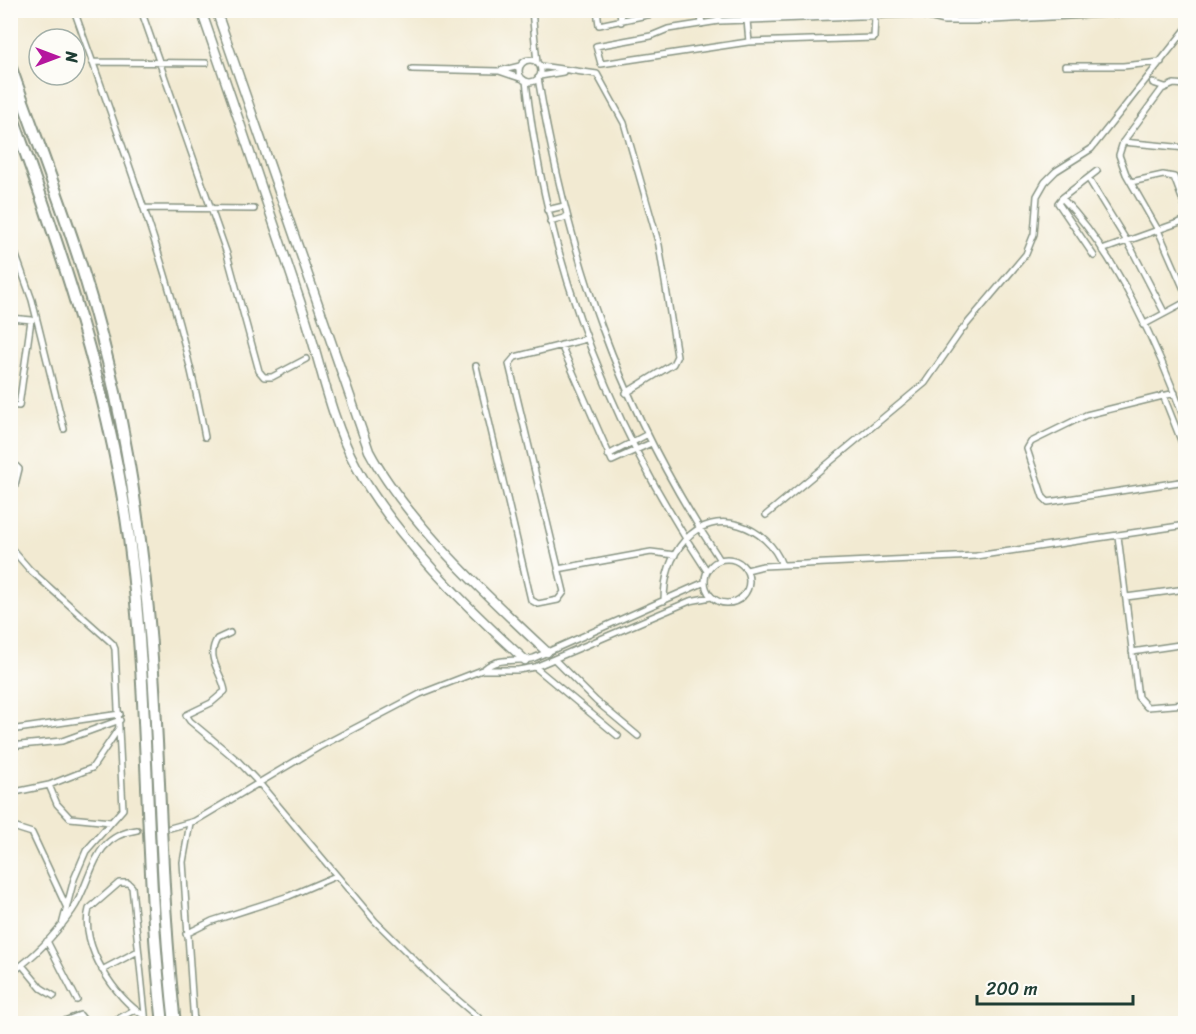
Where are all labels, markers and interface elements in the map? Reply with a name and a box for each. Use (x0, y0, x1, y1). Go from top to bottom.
north arrow (27, 27, 87, 87)
text: N (57, 50, 86, 63)
scale bar (977, 968, 1133, 1006)
text: 200 m (986, 973, 1038, 1005)

